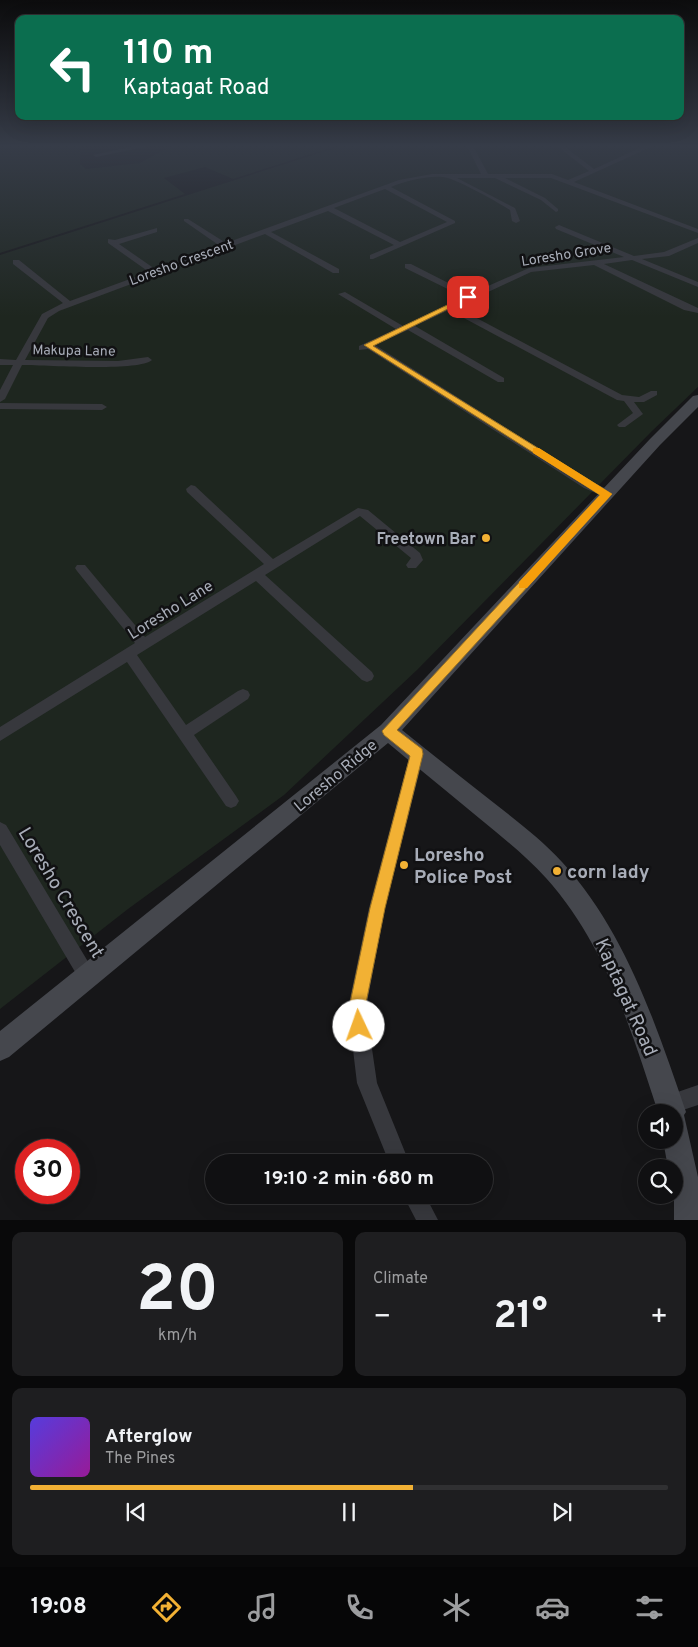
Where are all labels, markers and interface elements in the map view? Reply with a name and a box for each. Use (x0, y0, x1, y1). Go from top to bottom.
text: 110 m (123, 32, 213, 76)
icon: left (40, 35, 105, 100)
text: Kaptagat Road (123, 75, 269, 102)
street label: Loresho Crescent (127, 237, 236, 290)
street label: Loresho Grove (520, 240, 612, 271)
pin (447, 276, 489, 318)
icon: arrive (454, 283, 482, 311)
street label: Makupa Lane (32, 342, 116, 361)
place label: Freetown Bar (376, 530, 476, 550)
marker: Freetown Bar (480, 532, 492, 544)
street label: Loresho Lane (125, 577, 217, 645)
street label: Loresho Ridge (291, 736, 382, 817)
street label: Loresho Crescent (12, 823, 109, 963)
place label: Loresho Police Post (414, 844, 512, 890)
marker: Loresho Police Post (398, 859, 410, 871)
place label: corn lady (567, 861, 650, 885)
marker: corn lady (551, 865, 563, 877)
street label: Kaptagat Road (588, 935, 662, 1060)
position arrow (332, 999, 384, 1051)
map controls (638, 1104, 683, 1204)
button: sound (638, 1104, 683, 1149)
speed limit sign: 30 (15, 1139, 80, 1204)
button: search (638, 1159, 683, 1204)
text: 19:10 · 2 min · 680 m (264, 1167, 434, 1191)
text: 20 (136, 1252, 219, 1334)
text: Climate (373, 1269, 428, 1289)
text: 21° (493, 1293, 548, 1342)
text: − (373, 1300, 391, 1336)
text: + (650, 1300, 668, 1336)
text: km/h (158, 1326, 197, 1346)
text: Afterglow (105, 1425, 193, 1449)
text: The Pines (105, 1449, 175, 1469)
icon: previous (122, 1498, 150, 1526)
icon: pause (335, 1498, 363, 1526)
icon: next (548, 1498, 576, 1526)
icon: directions (149, 1590, 184, 1625)
icon: music (245, 1590, 280, 1625)
icon: phone (342, 1590, 377, 1625)
icon: climate (439, 1590, 474, 1625)
icon: car (535, 1590, 570, 1625)
icon: filters (632, 1590, 667, 1625)
text: 19:08 (31, 1594, 87, 1621)

